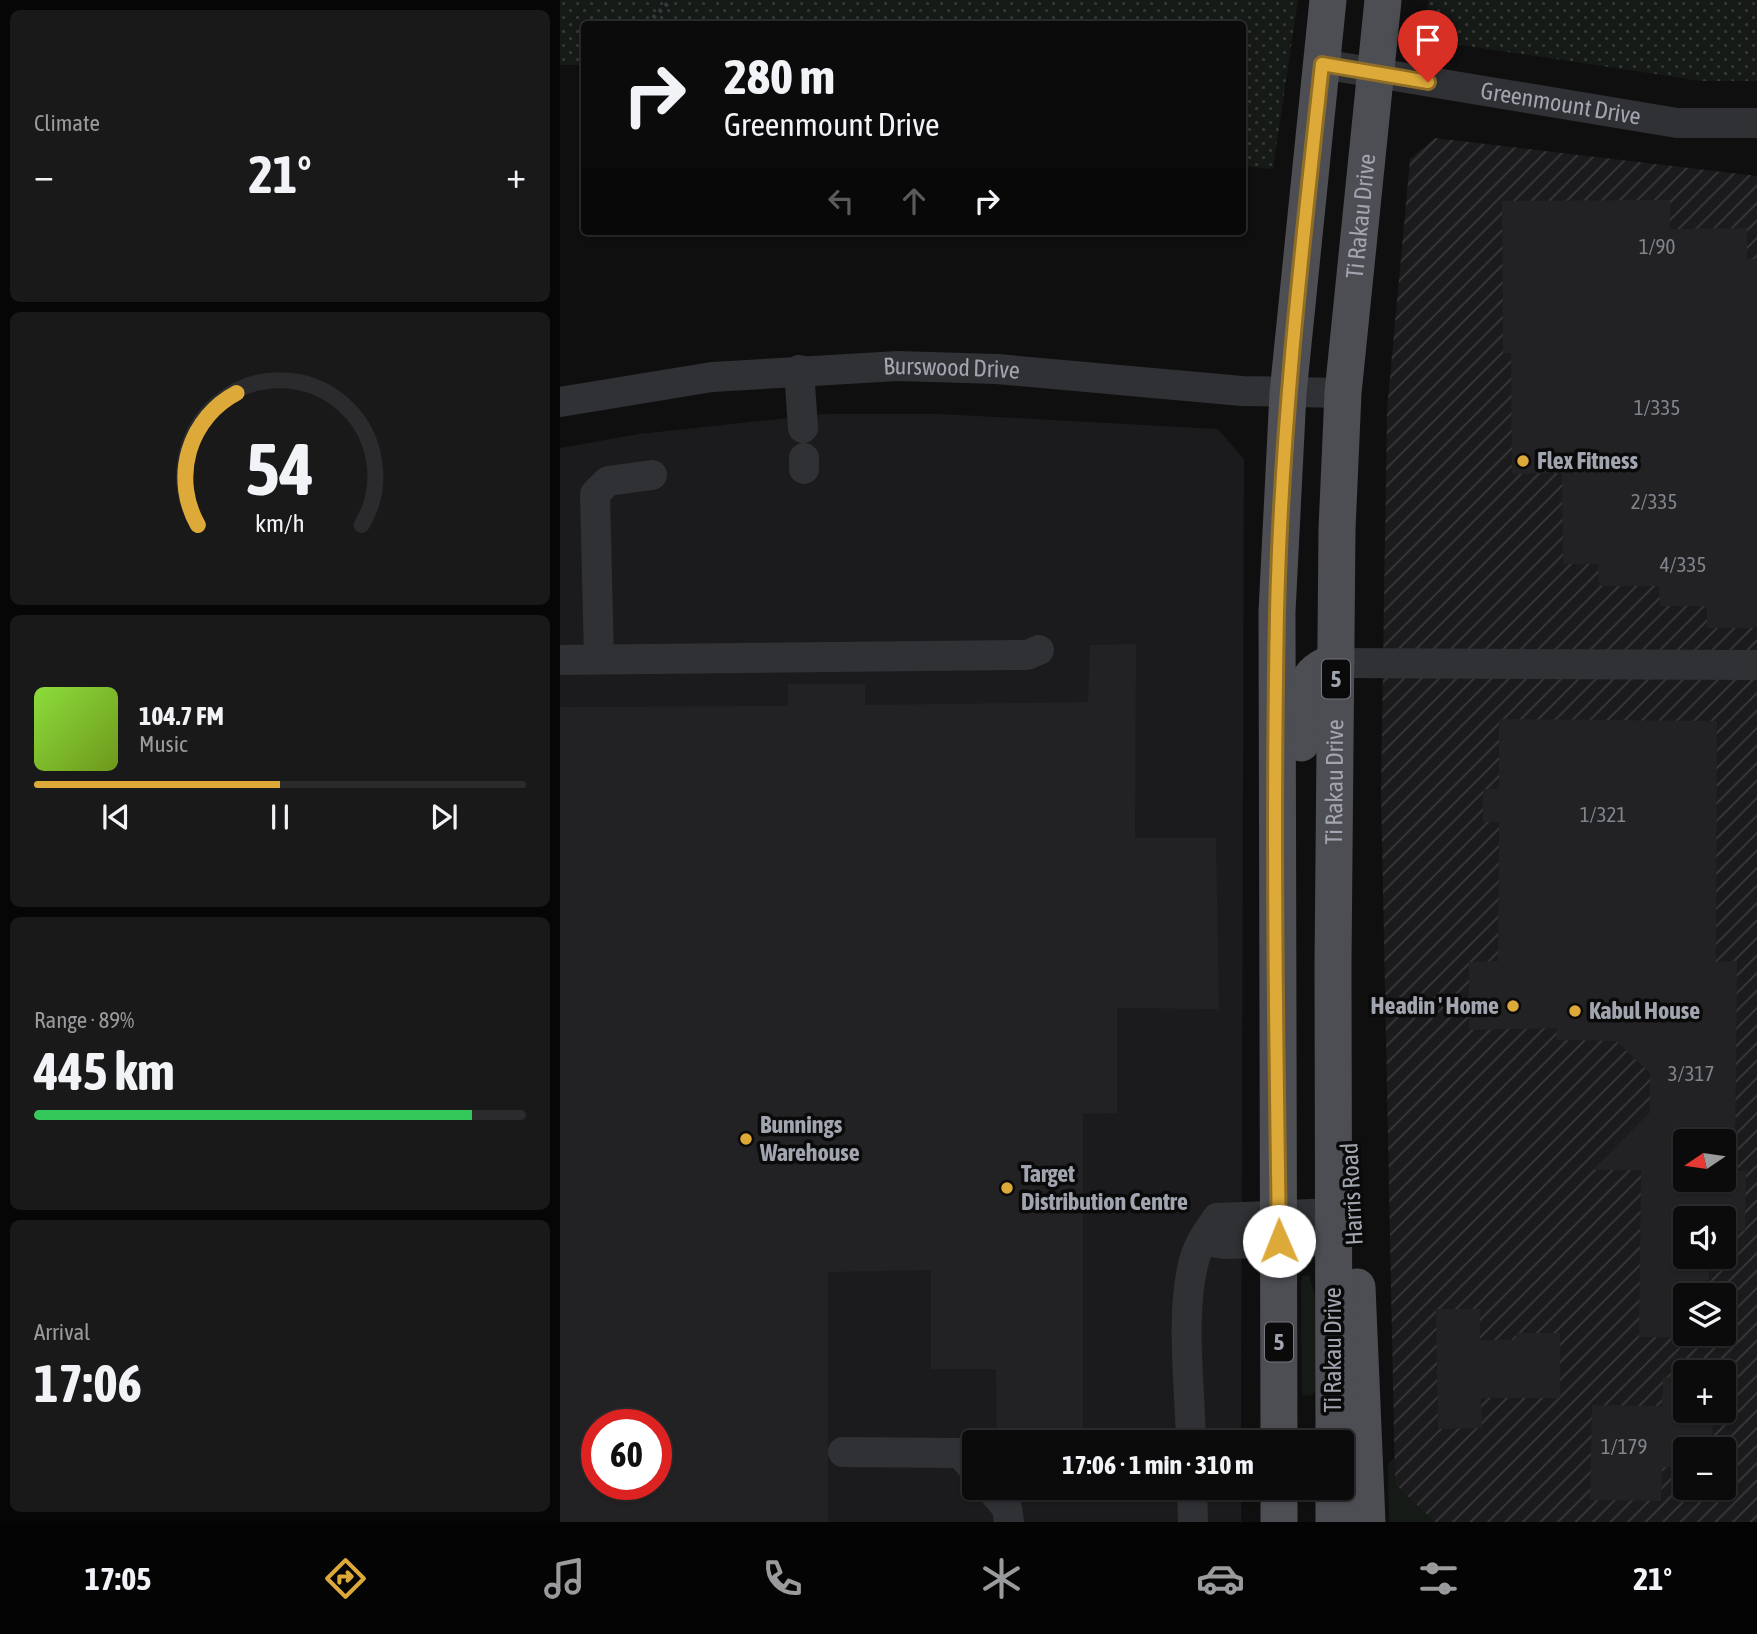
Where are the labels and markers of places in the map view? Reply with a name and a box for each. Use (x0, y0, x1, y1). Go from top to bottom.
pin (1398, 10, 1458, 82)
place label: Flex Fitness (1537, 447, 1639, 474)
marker: Flex Fitness (1515, 453, 1531, 469)
place label: Headin ' Home (1371, 992, 1499, 1019)
place label: Kabul House (1589, 997, 1700, 1024)
marker: Headin ' Home (1505, 998, 1521, 1014)
marker: Kabul House (1567, 1003, 1583, 1019)
place label: Bunnings Warehouse (759, 1111, 860, 1166)
marker: Bunnings Warehouse (738, 1131, 754, 1147)
place label: Target Distribution Centre (1021, 1160, 1188, 1215)
marker: Target Distribution Centre (999, 1180, 1015, 1196)

